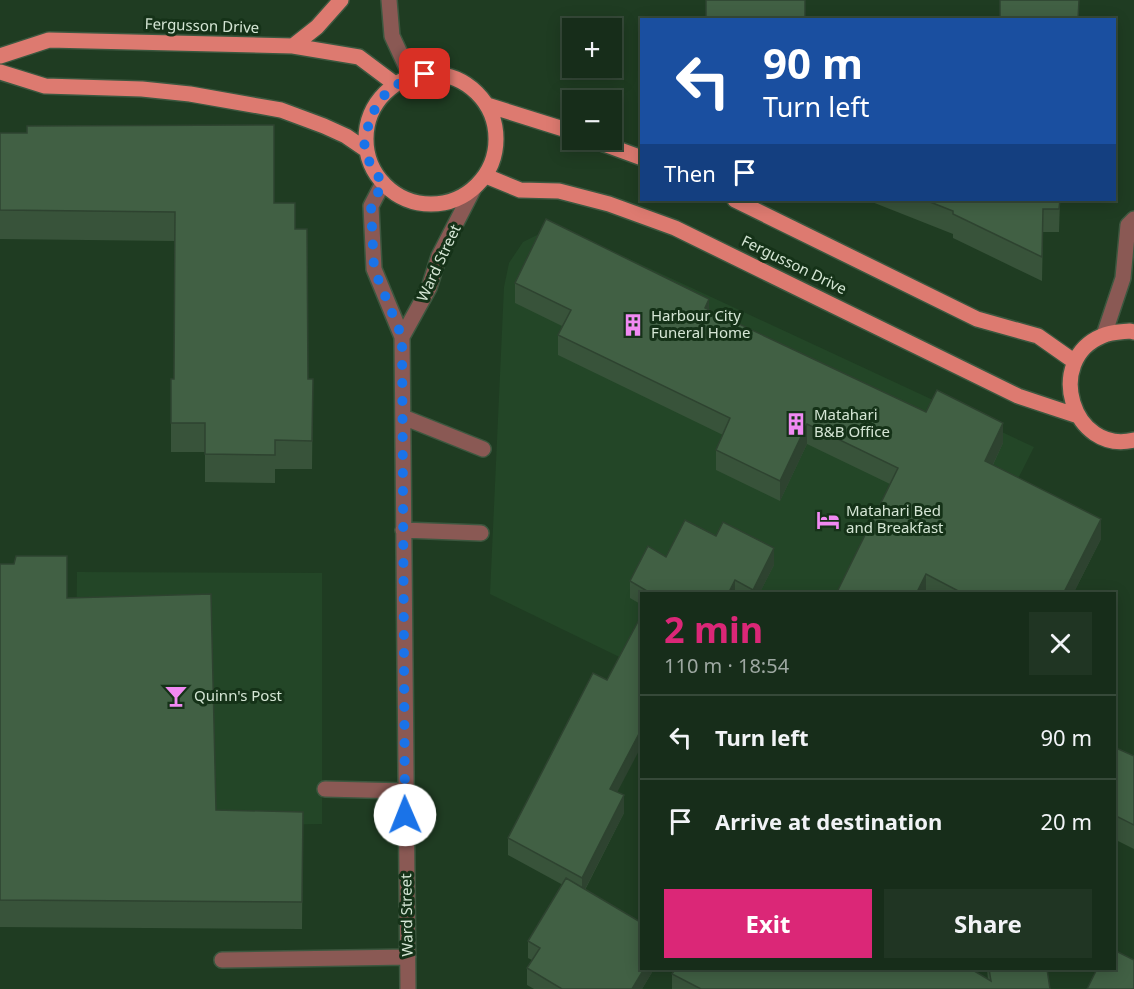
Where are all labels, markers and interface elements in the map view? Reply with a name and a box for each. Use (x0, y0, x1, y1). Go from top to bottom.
street label: Fergusson Drive (144, 13, 260, 37)
map controls (562, 18, 622, 150)
button: + (562, 18, 622, 78)
text: 90 m (763, 34, 863, 91)
icon: left (664, 42, 742, 120)
pin (399, 48, 450, 99)
icon: arrive (408, 57, 441, 90)
text: Turn left (763, 88, 869, 125)
button: − (562, 90, 622, 150)
icon: arrive (728, 156, 761, 189)
text: Then (664, 158, 716, 188)
street label: Ward Street (411, 220, 465, 304)
street label: Fergusson Drive (739, 230, 850, 298)
place label: Harbour City Funeral Home (651, 305, 751, 342)
building icon: Harbour City Funeral Home (620, 312, 646, 338)
place label: Matahari B&B Office (814, 404, 890, 441)
building icon: Matahari B&B Office (783, 411, 809, 437)
place label: Matahari Bed and Breakfast (846, 500, 944, 537)
hotel icon: Matahari Bed and Breakfast (815, 507, 841, 533)
text: 2 min (664, 605, 763, 654)
button: close (1029, 612, 1092, 675)
text: 110 m · 18:54 (664, 652, 789, 679)
bar icon: Quinn's Post (163, 683, 189, 709)
place label: Quinn's Post (194, 685, 283, 705)
icon: left (664, 721, 697, 754)
text: Turn left (715, 722, 809, 752)
text: 90 m (1041, 722, 1092, 752)
position arrow (373, 783, 437, 847)
icon: arrive (664, 805, 697, 838)
text: Arrive at destination (715, 806, 942, 836)
text: 20 m (1041, 806, 1092, 836)
street label: Ward Street (395, 873, 417, 957)
button: Exit (664, 889, 872, 958)
button: Share (884, 889, 1092, 958)

